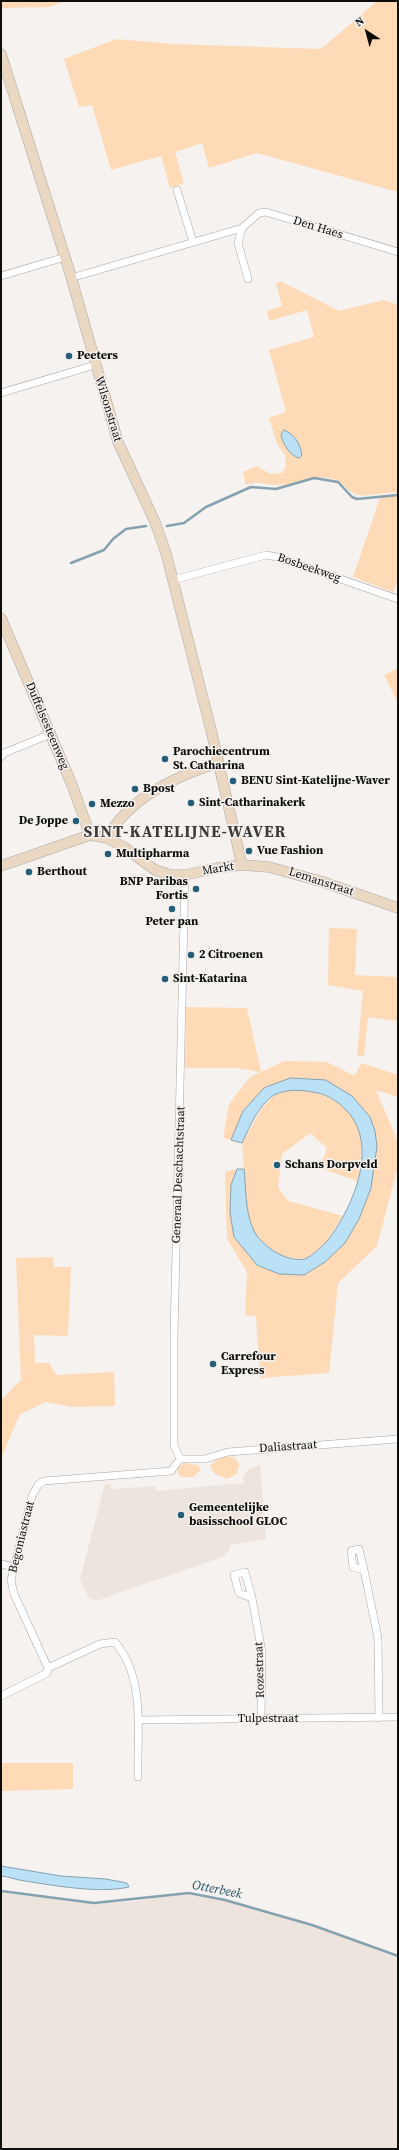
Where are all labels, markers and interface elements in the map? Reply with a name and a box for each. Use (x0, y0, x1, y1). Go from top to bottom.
north arrow (347, 12, 387, 52)
text: N (352, 13, 367, 30)
street label: Den Haes (291, 214, 345, 242)
place label: Peeters (77, 349, 118, 363)
marker: Peeters (64, 351, 74, 361)
street label: Wilsonstraat (91, 375, 125, 443)
street label: Bosbeekweg (275, 550, 343, 586)
street label: Duffelsesteenweg (22, 680, 72, 772)
place label: Parochiecentrum St. Catharina (173, 745, 270, 773)
marker: Parochiecentrum St. Catharina (160, 754, 170, 764)
place label: BENU Sint-Katelijne-Waver (241, 774, 390, 788)
marker: BENU Sint-Katelijne-Waver (228, 776, 238, 786)
place label: Bpost (143, 782, 175, 796)
marker: Bpost (130, 784, 140, 794)
place label: Sint-Catharinakerk (199, 796, 305, 810)
place label: Mezzo (100, 797, 135, 811)
marker: Sint-Catharinakerk (186, 798, 196, 808)
marker: Mezzo (87, 799, 97, 809)
place label: De Joppe (19, 814, 68, 828)
marker: De Joppe (71, 816, 81, 826)
district label: SINT-KATELIJNE-WAVER (84, 823, 286, 843)
place label: Vue Fashion (257, 844, 323, 858)
marker: Vue Fashion (244, 846, 254, 856)
place label: Multipharma (116, 847, 189, 861)
marker: Multipharma (103, 849, 113, 859)
street label: Markt (201, 859, 235, 879)
place label: Berthout (37, 865, 87, 879)
street label: Lemanstraat (287, 865, 355, 899)
marker: Berthout (24, 867, 34, 877)
place label: BNP Paribas Fortis (120, 875, 188, 903)
marker: BNP Paribas Fortis (191, 884, 201, 894)
marker: Peter pan (167, 904, 177, 914)
place label: Peter pan (145, 915, 199, 929)
place label: 2 Citroenen (199, 948, 263, 962)
marker: 2 Citroenen (186, 950, 196, 960)
place label: Sint-Katarina (173, 972, 247, 986)
marker: Sint-Katarina (160, 974, 170, 984)
street label: Generaal Deschachtstraat (169, 1106, 189, 1244)
place label: Schans Dorpveld (285, 1158, 378, 1172)
marker: Schans Dorpveld (272, 1160, 282, 1170)
place label: Carrefour Express (221, 1350, 276, 1378)
marker: Carrefour Express (208, 1359, 218, 1369)
street label: Daliastraat (259, 1438, 317, 1456)
street label: Begoniastraat (6, 1500, 38, 1574)
place label: Gemeentelijke basisschool GLOC (189, 1501, 287, 1529)
marker: Gemeentelijke basisschool GLOC (176, 1510, 186, 1520)
street label: Rozestraat (252, 1642, 268, 1698)
street label: Tulpestraat (238, 1712, 298, 1726)
water label: Otterbeek (191, 1878, 243, 1902)

